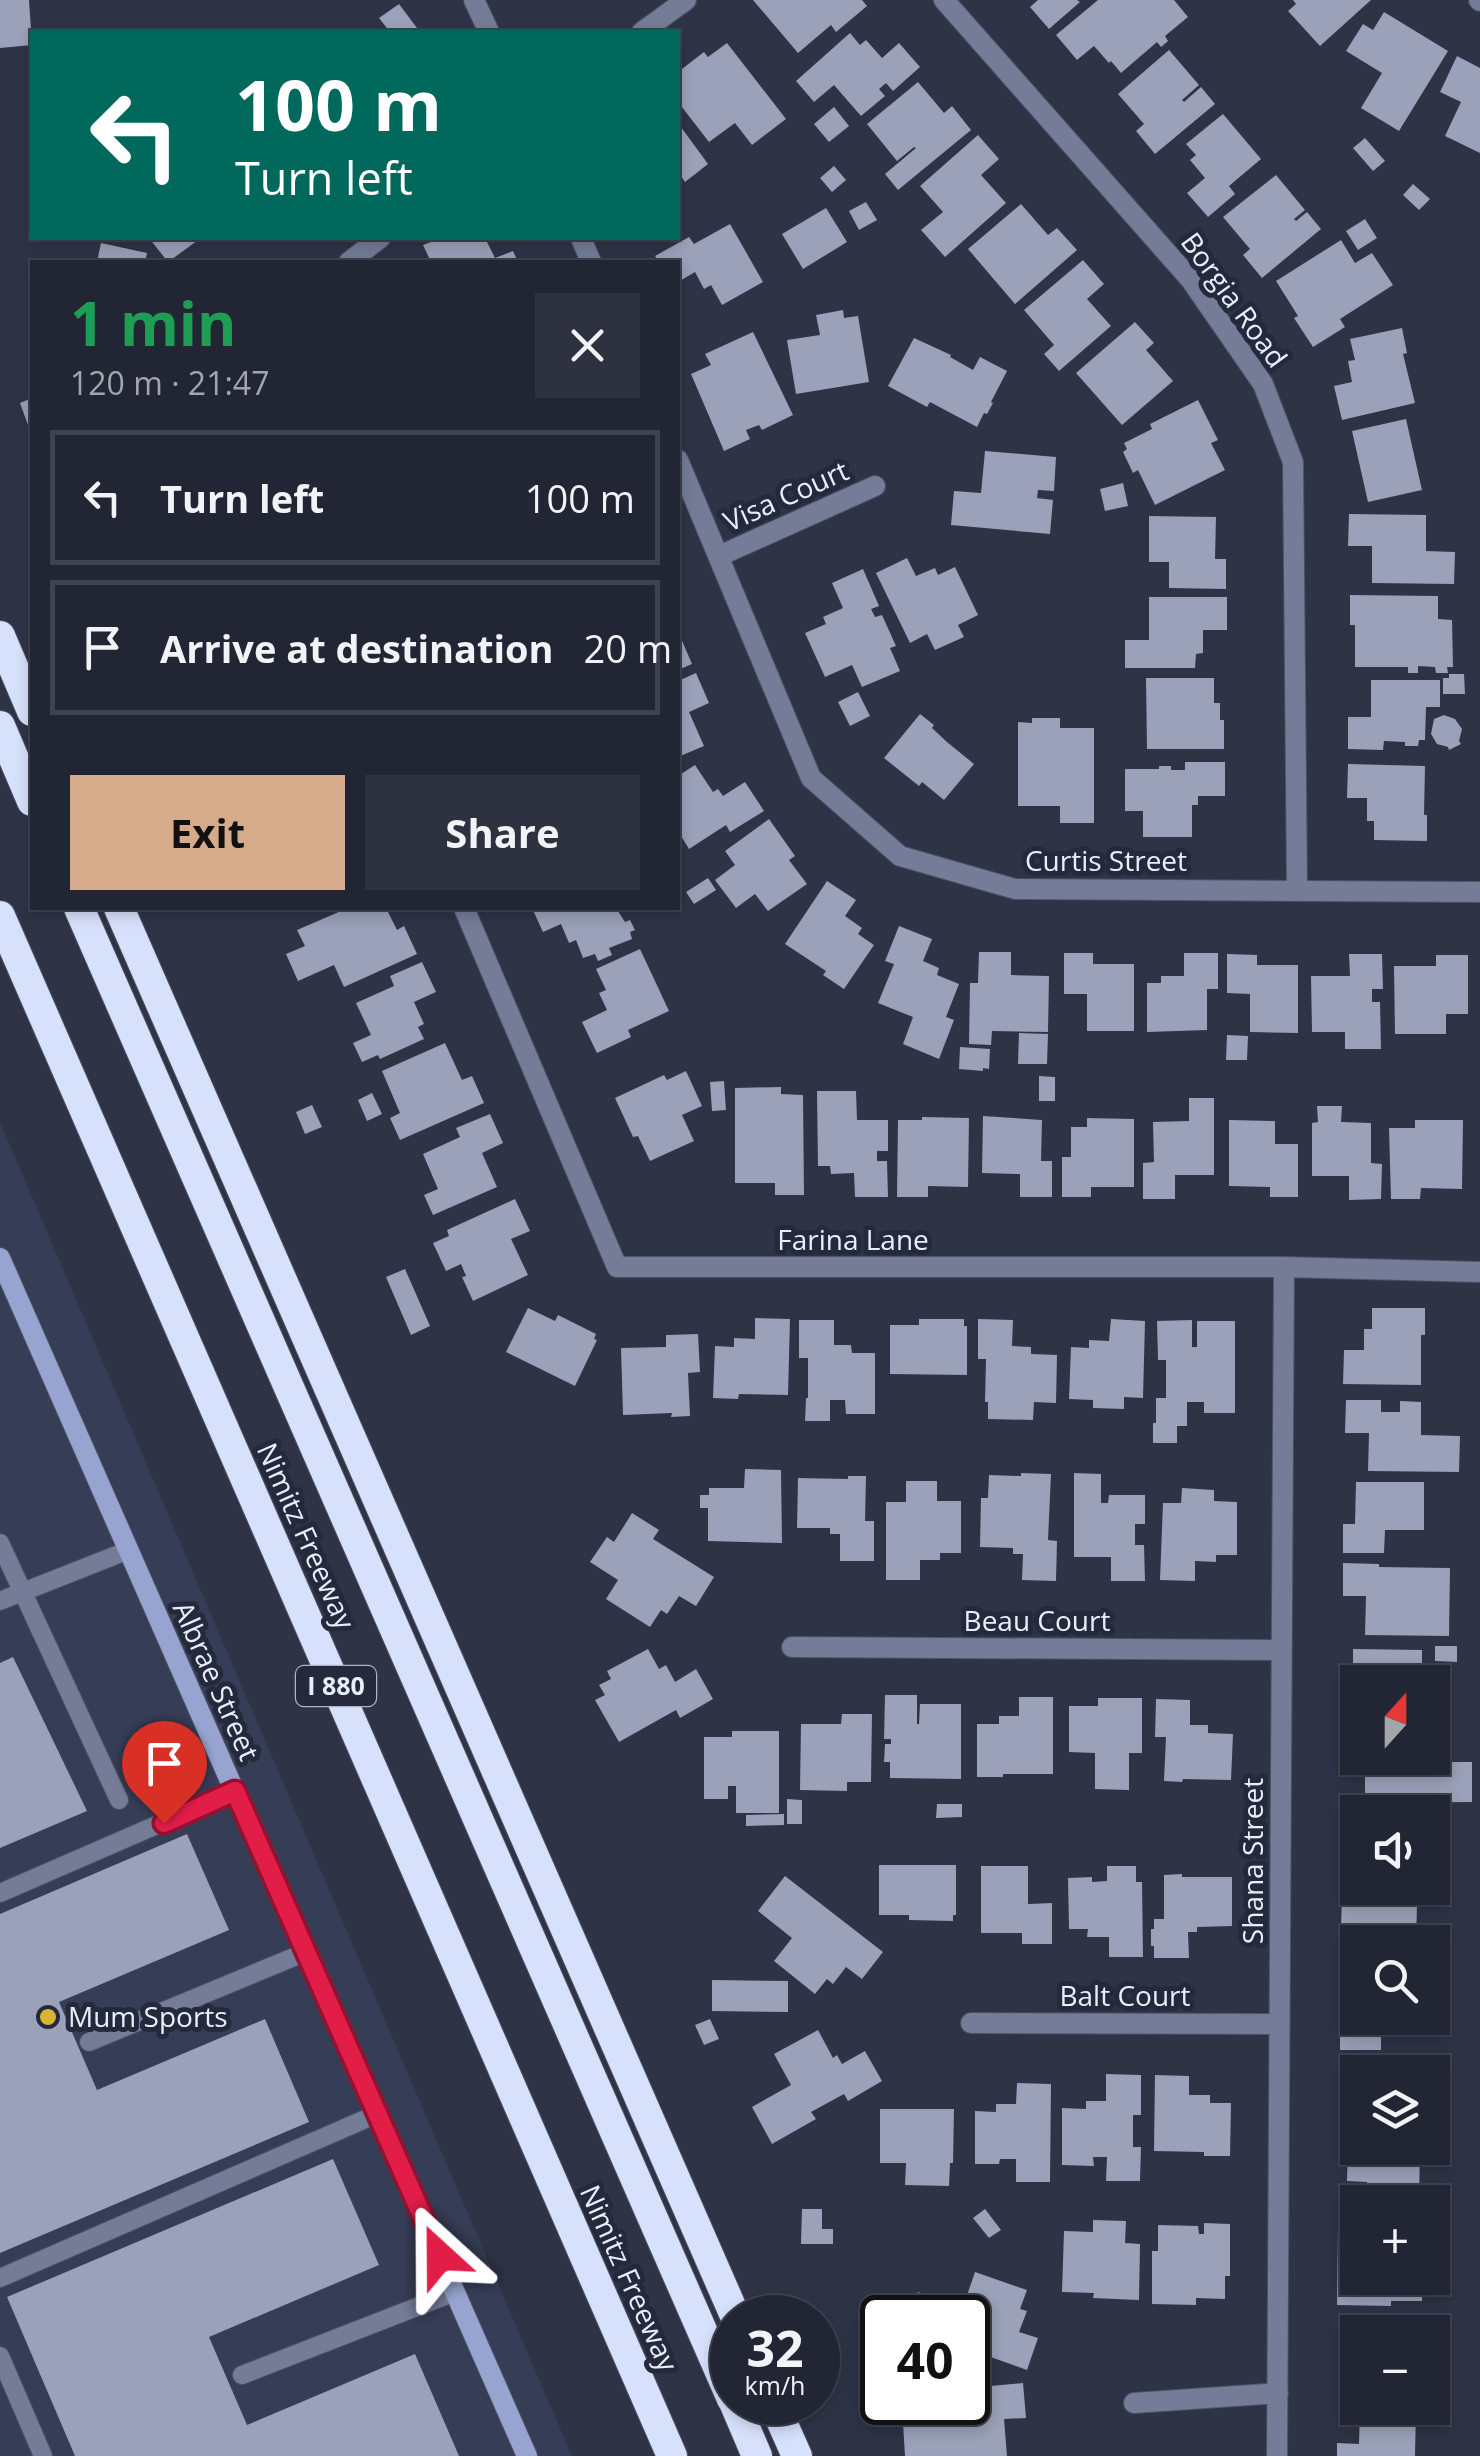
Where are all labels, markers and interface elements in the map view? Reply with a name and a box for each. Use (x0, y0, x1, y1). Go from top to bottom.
text: 100 m (235, 56, 442, 152)
icon: left (70, 70, 200, 200)
text: Turn left (235, 147, 413, 208)
street label: Borgia Road (1173, 224, 1297, 375)
text: 1 min (70, 282, 237, 364)
button: close (535, 293, 640, 398)
text: 120 m · 21:47 (70, 361, 269, 404)
street label: Visa Court (717, 451, 854, 539)
icon: left (75, 470, 130, 525)
text: Turn left (160, 472, 324, 524)
text: 100 m (525, 472, 635, 524)
icon: arrive (75, 620, 130, 675)
text: Arrive at destination (160, 622, 554, 674)
text: 20 m (584, 622, 672, 674)
button: Exit (70, 775, 345, 890)
button: Share (365, 775, 640, 890)
street label: Curtis Street (1025, 841, 1187, 879)
street label: Farina Lane (777, 1220, 929, 1258)
street label: Nimitz Freeway (249, 1436, 365, 1636)
street label: Albrae Street (165, 1595, 269, 1766)
street label: Beau Court (964, 1601, 1110, 1639)
north arrow (1340, 1665, 1450, 1775)
map controls (1340, 1665, 1450, 2425)
road number: I 880 (296, 1666, 376, 1706)
pin (122, 1721, 207, 1824)
icon: arrive (137, 1736, 192, 1791)
street label: Shana Street (1233, 1778, 1271, 1944)
button: sound (1340, 1795, 1450, 1905)
button: search (1340, 1925, 1450, 2035)
street label: Balt Court (1059, 1976, 1191, 2014)
place label: Mum Sports (68, 1997, 228, 2035)
marker: Mum Sports (37, 2006, 59, 2028)
button: layers (1340, 2055, 1450, 2165)
street label: Nimitz Freeway (572, 2178, 688, 2378)
button: + (1340, 2185, 1450, 2295)
position arrow (388, 2204, 492, 2308)
speed limit sign: 40 (860, 2295, 990, 2425)
text: 32 (746, 2314, 804, 2382)
button: − (1340, 2315, 1450, 2425)
text: km/h (745, 2368, 805, 2402)

